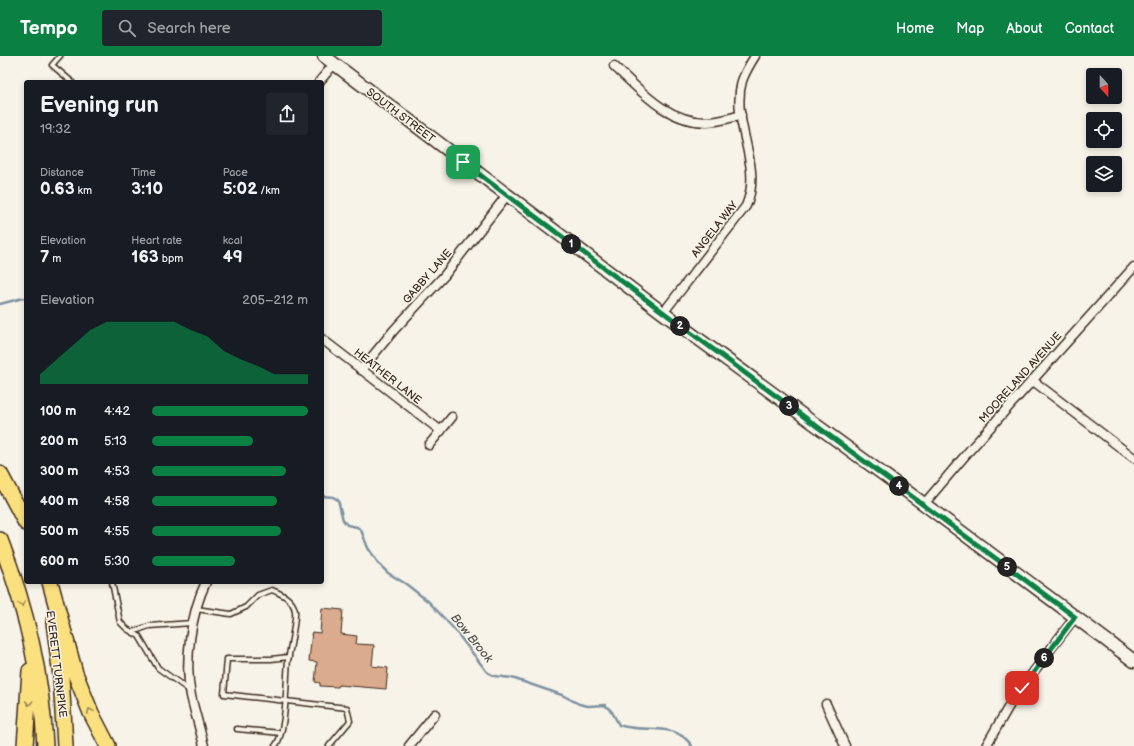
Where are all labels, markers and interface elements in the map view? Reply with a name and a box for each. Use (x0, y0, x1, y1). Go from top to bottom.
search box (102, 10, 382, 46)
text: Tempo (20, 17, 78, 40)
icon: search (116, 17, 138, 39)
text: Search here (148, 19, 231, 38)
text: Home (896, 20, 934, 37)
text: Map (956, 20, 984, 37)
text: About (1006, 20, 1043, 37)
text: Contact (1065, 20, 1114, 37)
north arrow (1086, 68, 1122, 104)
map controls (1086, 68, 1122, 192)
street label: SOUTH STREET (364, 85, 438, 146)
text: Evening run (40, 92, 159, 119)
button: share (266, 93, 308, 135)
button: locate (1086, 112, 1122, 148)
text: 19:32 (40, 121, 71, 137)
pin (446, 145, 480, 179)
icon: arrive (452, 151, 474, 173)
button: layers (1086, 156, 1122, 192)
text: Distance (40, 166, 84, 179)
text: Time (131, 166, 156, 179)
text: Pace (223, 166, 248, 179)
text: 0.63 (40, 179, 75, 199)
text: 3:10 (131, 179, 163, 199)
text: 5:02 (223, 179, 257, 199)
text: km (75, 184, 92, 197)
text: /km (257, 184, 280, 197)
street label: ANGELA WAY (689, 198, 741, 260)
text: Elevation (40, 234, 86, 247)
text: Heart rate (131, 234, 182, 247)
text: kcal (223, 234, 242, 247)
pin: 1 (561, 234, 581, 254)
text: 1 (569, 237, 573, 250)
street label: GABBY LANE (400, 246, 455, 306)
text: 7 (40, 247, 49, 267)
text: 163 (131, 247, 159, 267)
text: 49 (223, 247, 243, 267)
text: m (49, 252, 61, 265)
text: bpm (159, 252, 183, 265)
text: Elevation (40, 292, 94, 308)
text: 205–212 m (242, 292, 308, 308)
pin: 2 (670, 316, 690, 336)
text: 2 (677, 319, 683, 332)
street label: MOORELAND AVENUE (976, 330, 1064, 425)
street label: HEATHER LANE (351, 346, 424, 407)
pin: 3 (779, 396, 799, 416)
text: 3 (786, 399, 792, 412)
text: 100 m (40, 403, 76, 419)
text: 4:42 (104, 403, 130, 419)
text: 200 m (40, 433, 78, 449)
text: 5:13 (104, 433, 127, 449)
text: 300 m (40, 463, 78, 479)
text: 4:53 (104, 463, 130, 479)
pin: 4 (889, 476, 909, 496)
text: 4 (896, 479, 902, 492)
text: 400 m (40, 493, 78, 509)
text: 4:58 (104, 493, 130, 509)
text: 500 m (40, 523, 78, 539)
text: 4:55 (104, 523, 129, 539)
text: 600 m (40, 553, 79, 569)
text: 5:30 (104, 553, 130, 569)
pin: 5 (997, 557, 1017, 577)
text: 5 (1004, 560, 1010, 573)
one-way arrow (17, 600, 26, 607)
street label: EVERETT TURNPIKE (43, 610, 70, 718)
water label: Bow Brook (447, 611, 497, 667)
pin: 6 (1034, 648, 1054, 668)
text: 6 (1041, 651, 1047, 664)
pin (1005, 671, 1039, 705)
icon: check (1011, 677, 1033, 699)
one-way arrow (25, 700, 33, 706)
one-way arrow (87, 708, 95, 715)

